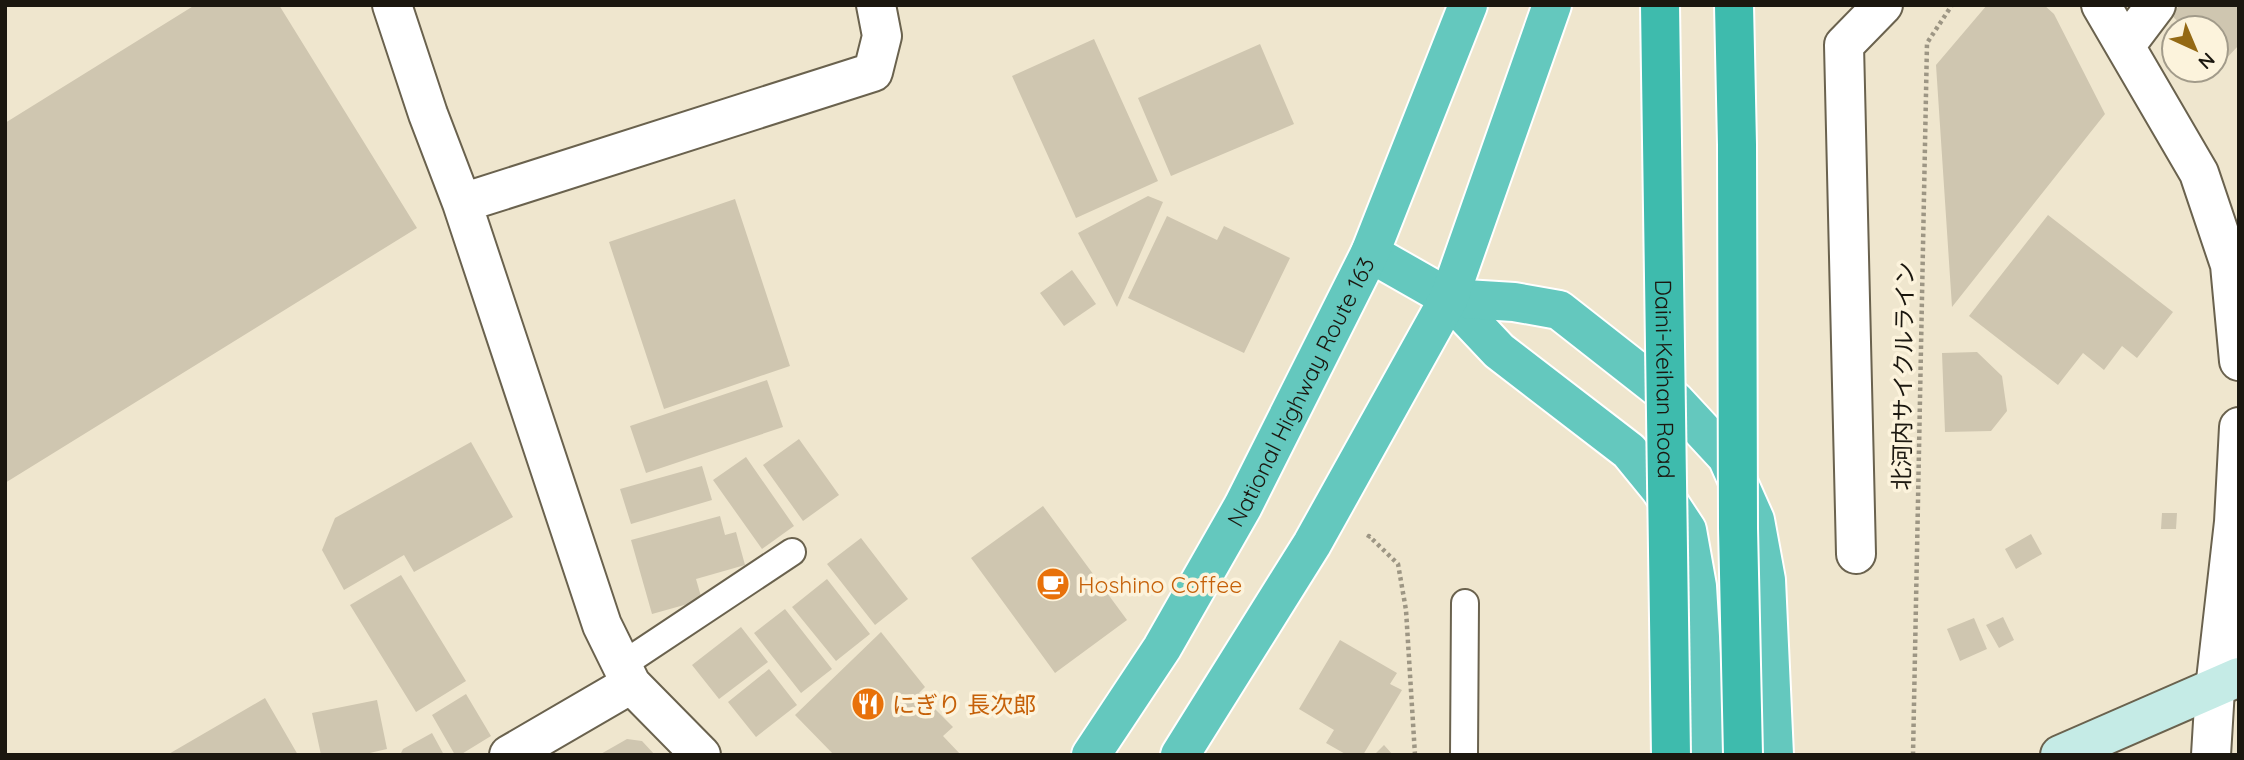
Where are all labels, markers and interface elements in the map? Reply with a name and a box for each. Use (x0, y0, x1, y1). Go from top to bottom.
north arrow (2160, 14, 2230, 84)
text: N (2193, 48, 2220, 75)
street label: National Highway Route 163 (1220, 252, 1380, 531)
street label: 北河内サイクルライン (1887, 261, 1919, 491)
street label: Daini-Keihan Road (1650, 279, 1681, 479)
cafe icon: Hoshino Coffee (1034, 565, 1072, 603)
place label: Hoshino Coffee (1078, 570, 1242, 599)
restaurant icon: にぎり 長次郎 (849, 685, 887, 723)
place label: にぎり 長次郎 (892, 690, 1036, 719)

